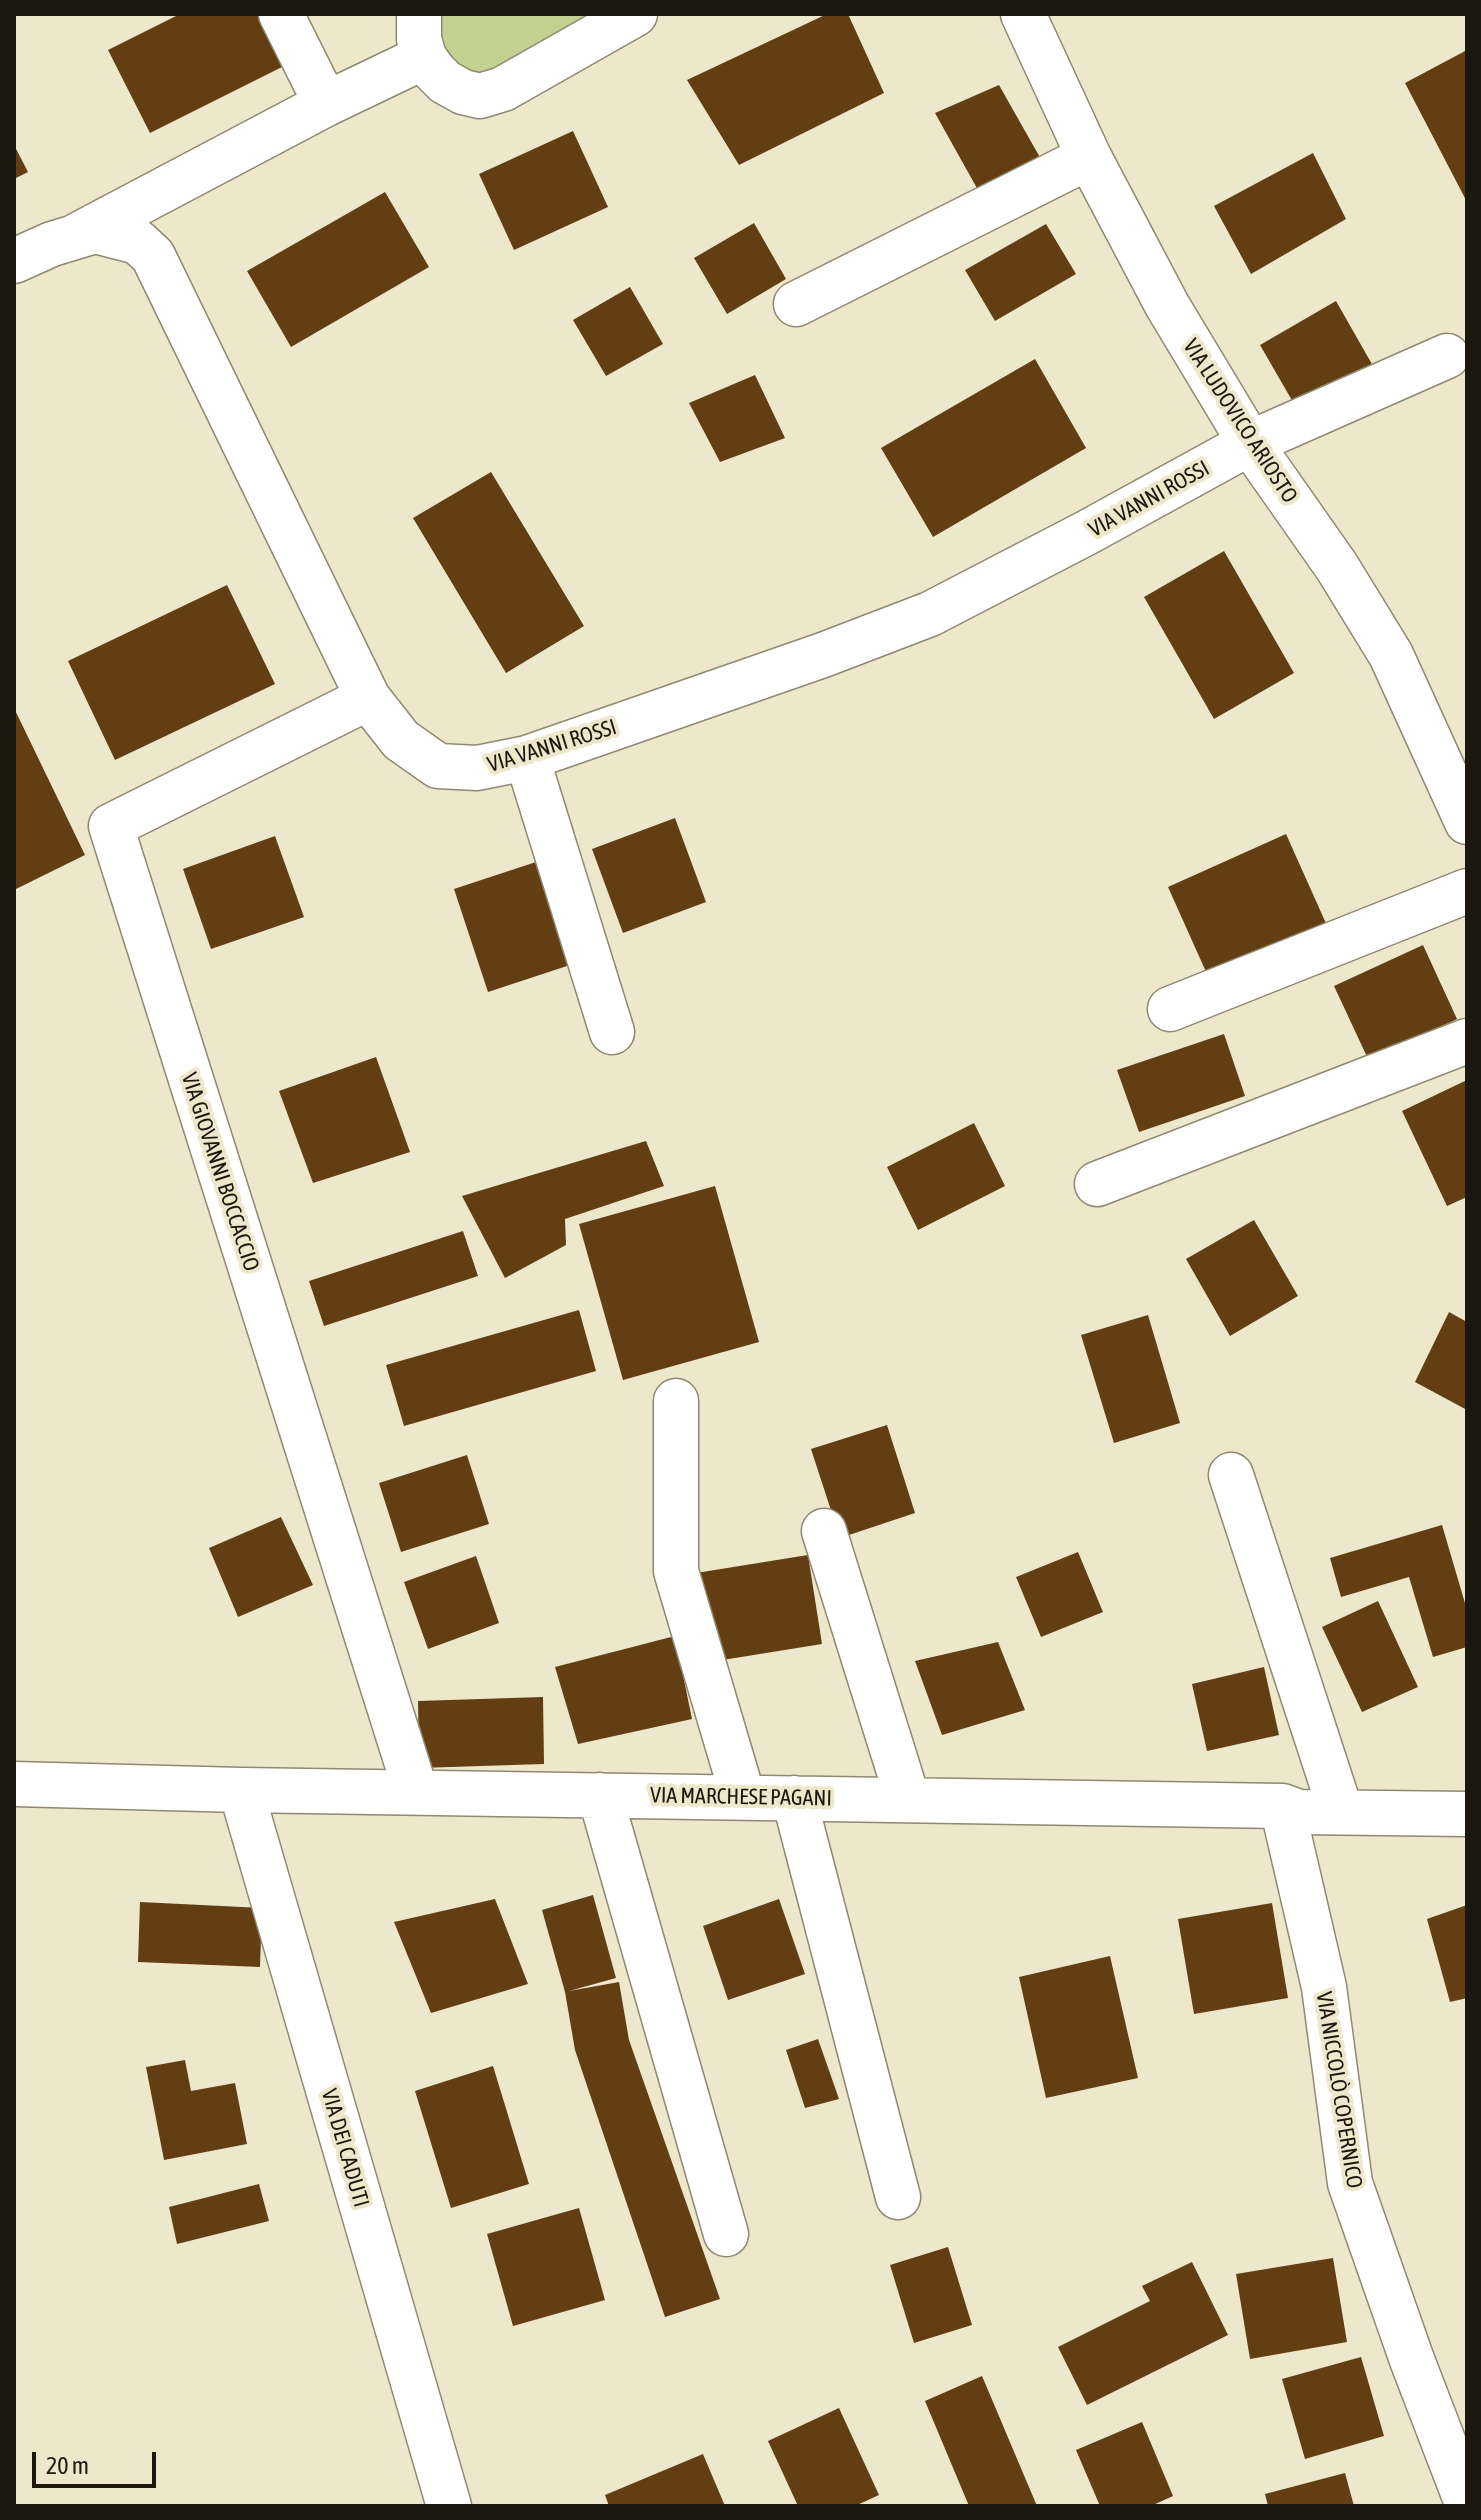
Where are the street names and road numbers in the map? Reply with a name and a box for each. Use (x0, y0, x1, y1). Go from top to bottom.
street label: VIA LUDOVICO ARIOSTO (1177, 334, 1303, 508)
street label: VIA VANNI ROSSI (1084, 455, 1214, 543)
street label: VIA VANNI ROSSI (484, 714, 620, 778)
street label: VIA GIOVANNI BOCCACCIO (175, 1069, 265, 1275)
street label: VIA MARCHESE PAGANI (650, 1782, 832, 1812)
street label: VIA NICCOLÒ COPERNICO (1310, 1990, 1368, 2190)
street label: VIA DEI CADUTI (316, 2086, 374, 2210)

